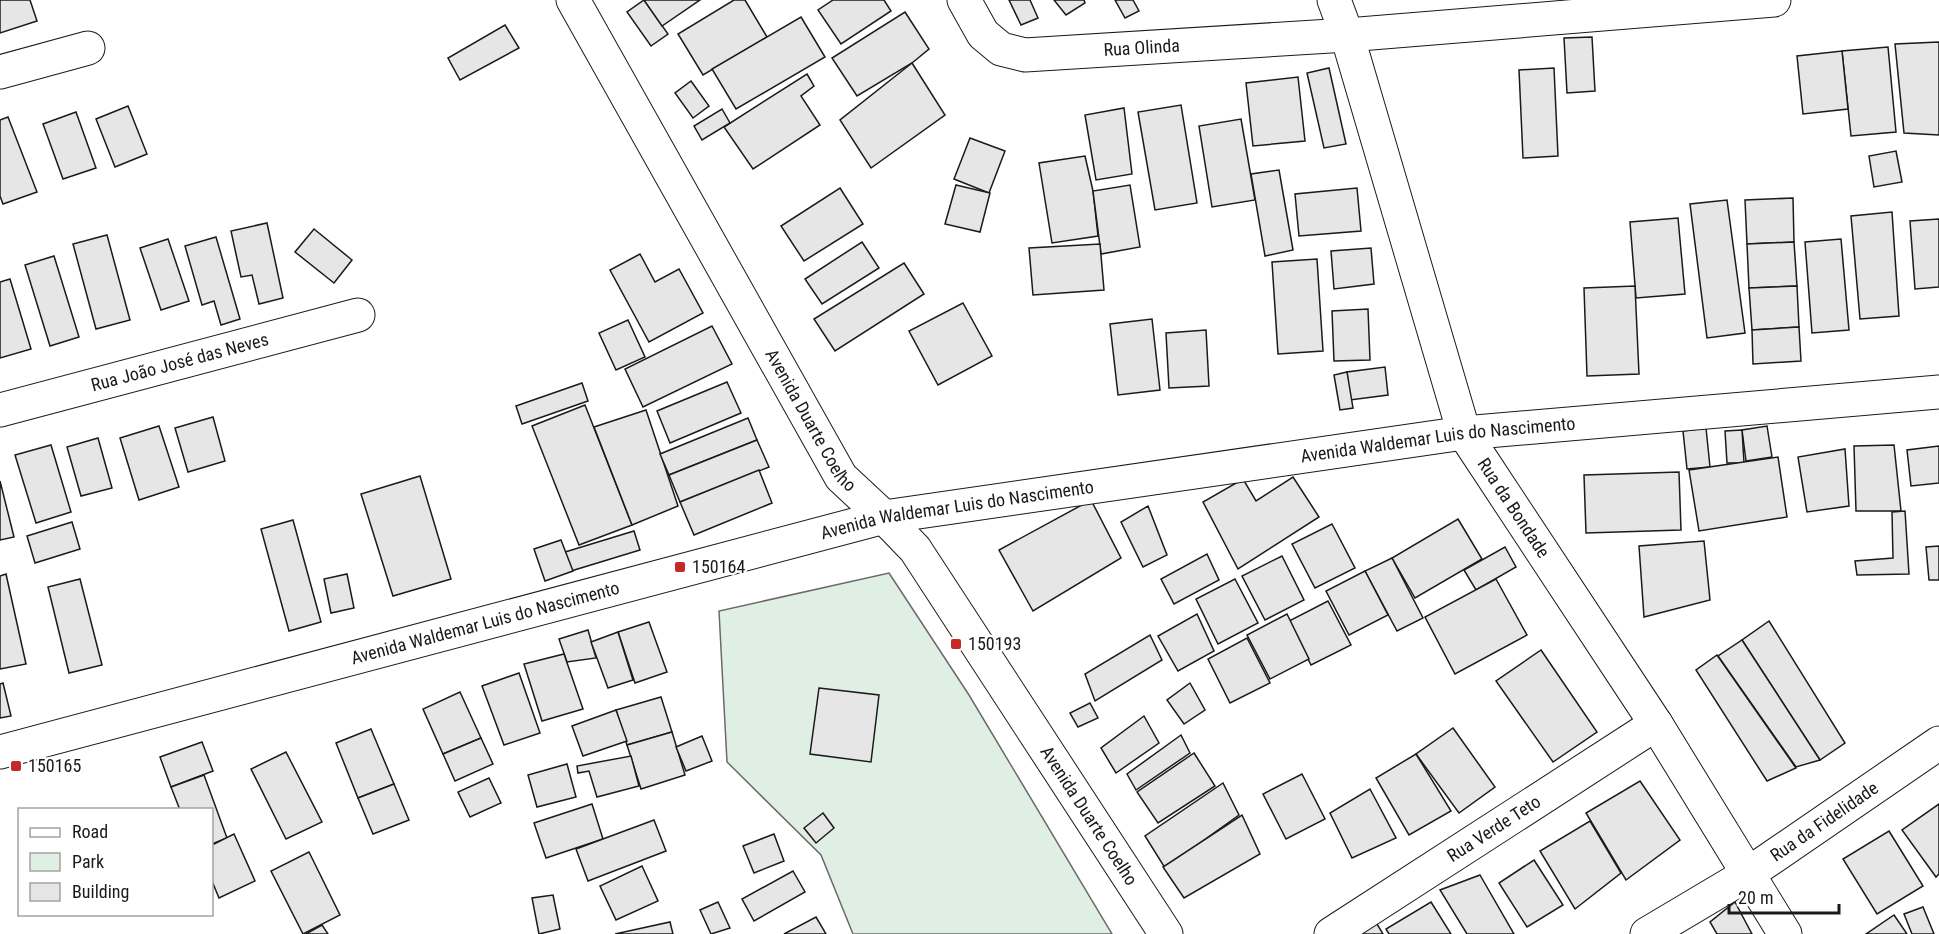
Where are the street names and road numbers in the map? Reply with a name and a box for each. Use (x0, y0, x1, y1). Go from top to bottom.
street label: Rua Olinda (1103, 34, 1180, 60)
street label: Rua João José das Neves (89, 328, 271, 395)
street label: Avenida Duarte Coelho (761, 345, 861, 496)
street label: Avenida Waldemar Luis do Nascimento (1299, 412, 1576, 467)
street label: Rua da Bondade (1473, 454, 1554, 562)
street label: Avenida Waldemar Luis do Nascimento (818, 476, 1095, 543)
street label: Avenida Waldemar Luis do Nascimento (349, 577, 621, 668)
street label: Avenida Duarte Coelho (1036, 742, 1142, 889)
street label: Rua da Fidelidade (1766, 777, 1882, 866)
street label: Rua Verde Teto (1443, 790, 1544, 866)

